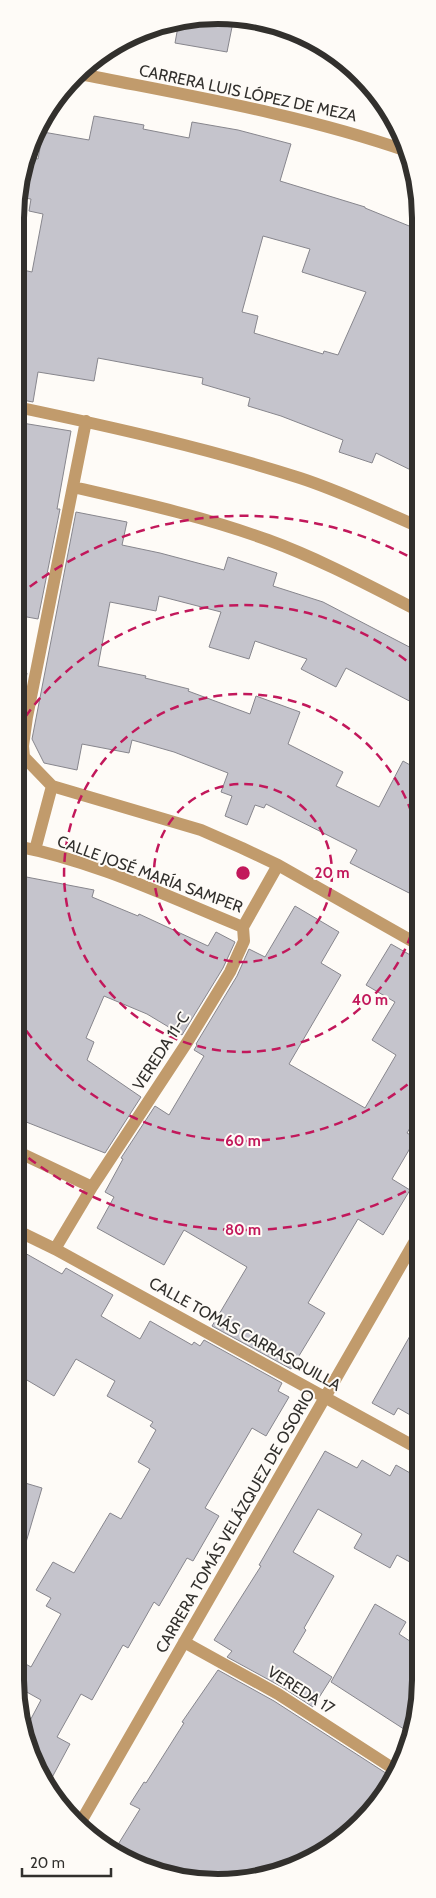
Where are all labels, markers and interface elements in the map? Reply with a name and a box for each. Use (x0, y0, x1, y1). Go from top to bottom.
street label: CARRERA LUIS LÓPEZ DE MEZA (137, 61, 359, 125)
street label: CALLE JOSÉ MARÍA SAMPER (55, 832, 246, 917)
centre of rings (234, 864, 252, 882)
text: 20 m (315, 864, 349, 882)
text: 40 m (352, 991, 388, 1009)
street label: VEREDA 11-C (129, 1008, 193, 1094)
text: 60 m (225, 1132, 261, 1150)
text: 80 m (225, 1221, 261, 1239)
street label: CALLE TOMÁS CARRASQUILLA (146, 1273, 344, 1395)
street label: CARRERA TOMÁS VELÁZQUEZ DE OSORIO (151, 1386, 319, 1656)
street label: VEREDA 17 (264, 1662, 338, 1718)
scale bar (22, 1846, 111, 1878)
text: 20 m (30, 1854, 65, 1872)

